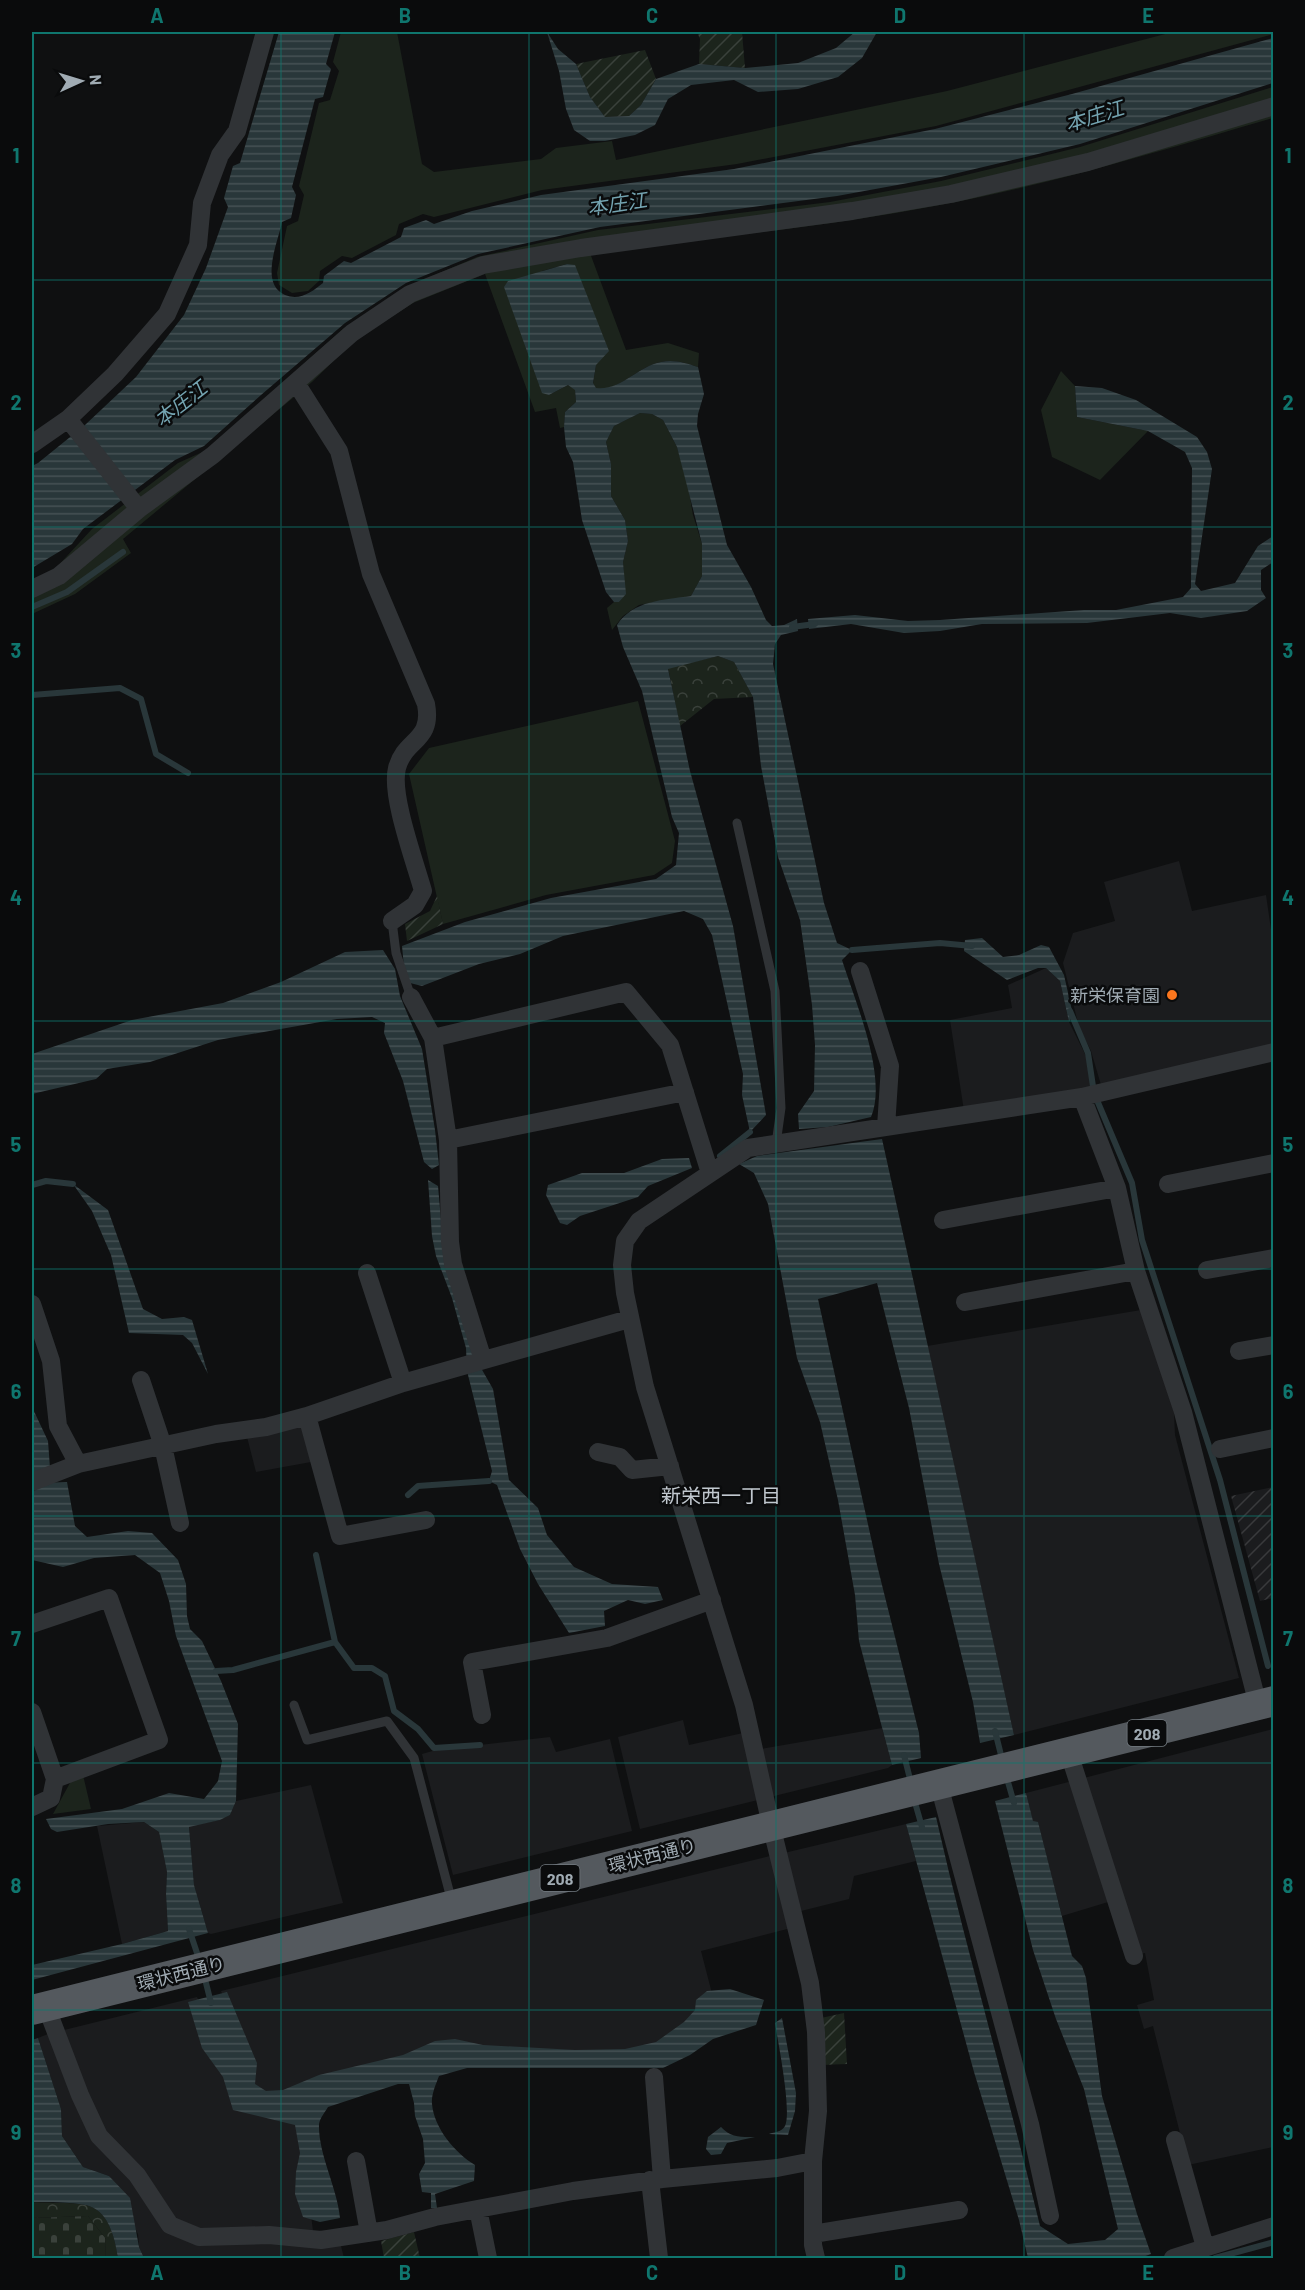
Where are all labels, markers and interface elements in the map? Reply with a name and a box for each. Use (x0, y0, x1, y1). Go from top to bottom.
text: A (150, 3, 164, 27)
text: B (399, 3, 411, 27)
text: C (646, 3, 658, 27)
text: D (894, 3, 906, 27)
text: E (1142, 3, 1154, 27)
north arrow (51, 51, 111, 111)
text: N (87, 74, 106, 86)
water label: 本庄江 (1062, 94, 1128, 135)
text: 1 (12, 143, 20, 167)
text: 1 (1284, 143, 1292, 167)
water label: 本庄江 (586, 187, 650, 219)
water label: 本庄江 (149, 374, 213, 431)
text: 2 (10, 390, 22, 414)
text: 2 (1282, 390, 1294, 414)
text: 3 (11, 638, 21, 662)
text: 3 (1283, 638, 1293, 662)
text: 4 (10, 885, 22, 909)
text: 4 (1282, 885, 1294, 909)
place label: 新栄保育園 (1070, 984, 1160, 1006)
marker: 新栄保育園 (1165, 988, 1179, 1002)
text: 5 (11, 1132, 22, 1156)
text: 5 (1283, 1132, 1294, 1156)
text: 6 (11, 1379, 22, 1403)
text: 6 (1283, 1379, 1294, 1403)
district label: 新栄西一丁目 (661, 1483, 781, 1507)
text: 7 (11, 1626, 21, 1650)
text: 7 (1283, 1626, 1293, 1650)
road number: 208 (1128, 1720, 1166, 1746)
street label: 環状西通り (606, 1833, 698, 1877)
road number: 208 (540, 1865, 580, 1891)
text: 8 (11, 1873, 22, 1897)
text: 8 (1283, 1873, 1294, 1897)
street label: 環状西通り (135, 1951, 227, 1995)
text: 9 (11, 2120, 21, 2144)
text: 9 (1283, 2120, 1293, 2144)
text: A (150, 2260, 164, 2284)
text: B (399, 2260, 411, 2284)
text: C (646, 2260, 658, 2284)
text: D (894, 2260, 906, 2284)
text: E (1142, 2260, 1154, 2284)

